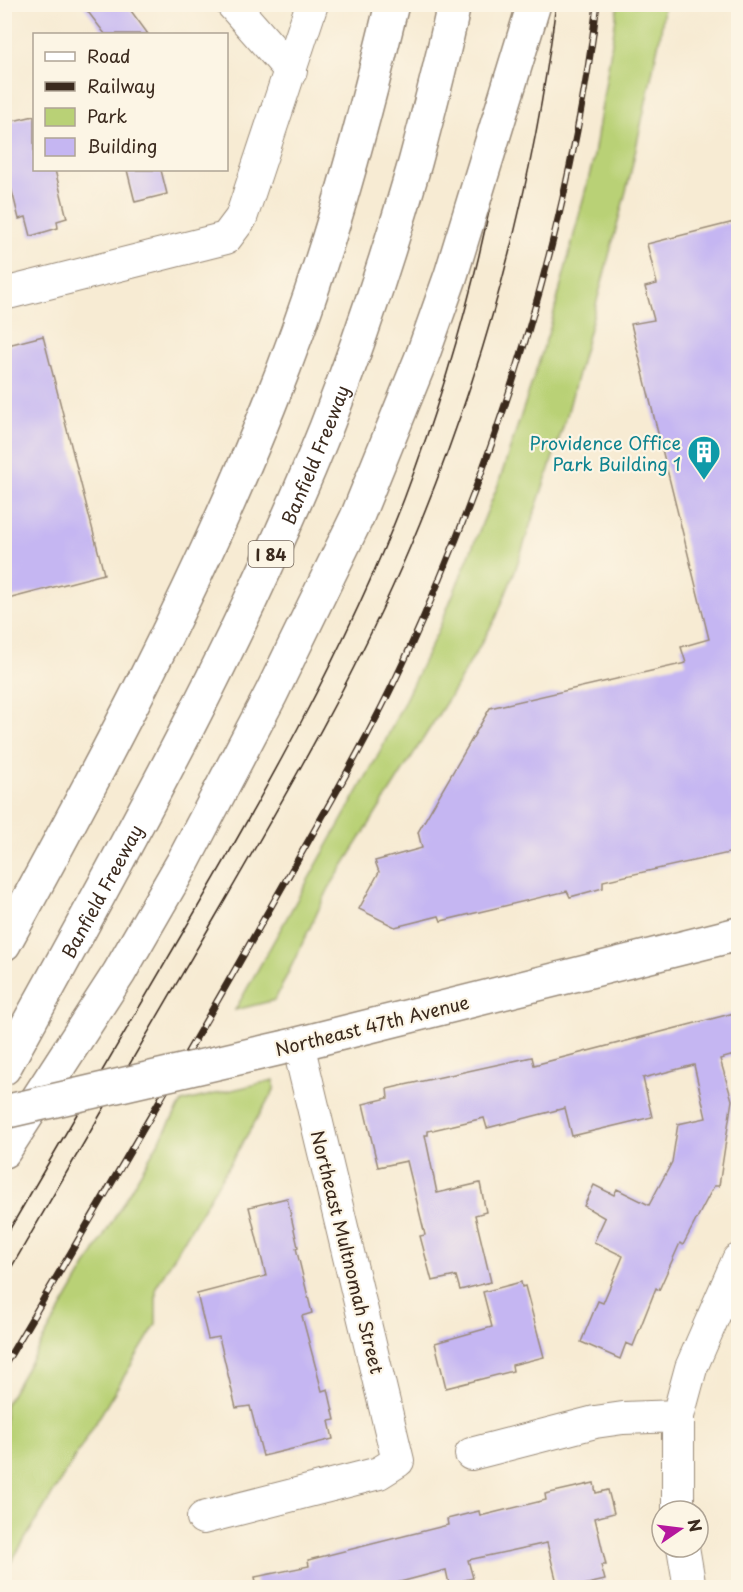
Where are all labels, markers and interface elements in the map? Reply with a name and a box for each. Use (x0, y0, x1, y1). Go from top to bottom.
legend (33, 33, 228, 171)
text: Road (87, 42, 131, 69)
text: Railway (87, 72, 155, 99)
text: Park (87, 102, 127, 129)
text: Building (87, 132, 157, 159)
street label: Banfield Freeway (274, 381, 355, 528)
place label: Providence Office Park Building 1 (530, 429, 681, 477)
building icon: Providence Office Park Building 1 (686, 434, 722, 481)
road number: I 84 (248, 541, 294, 567)
street label: Banfield Freeway (54, 819, 148, 963)
street label: Northeast 47th Avenue (272, 988, 472, 1062)
street label: Northeast Multnomah Street (305, 1127, 391, 1377)
north arrow (650, 1499, 710, 1559)
text: N (682, 1516, 709, 1534)

